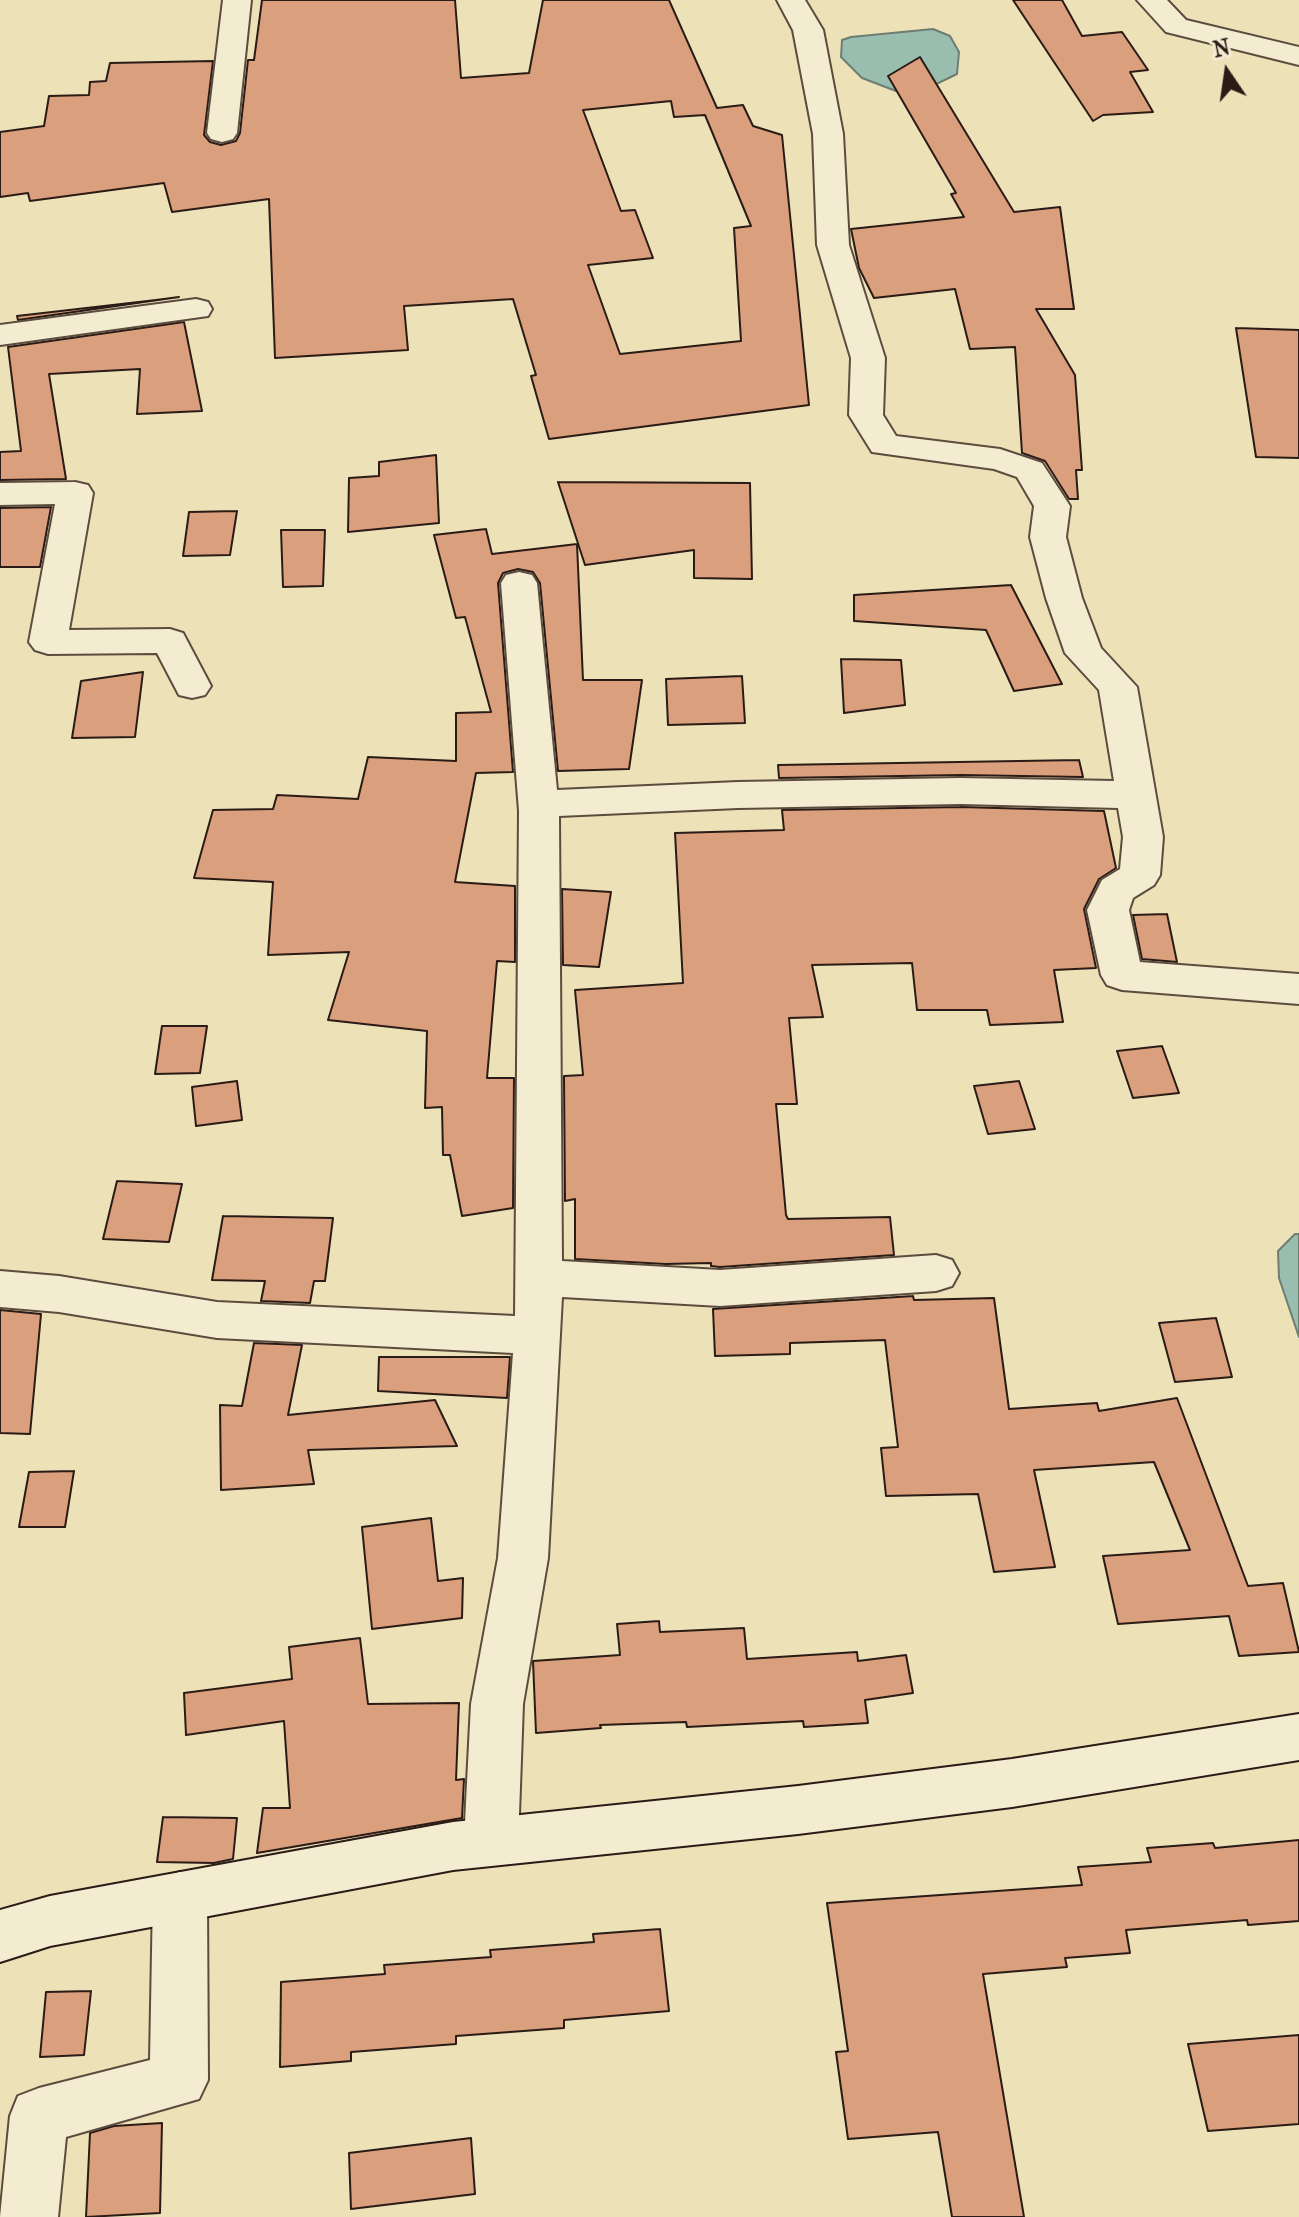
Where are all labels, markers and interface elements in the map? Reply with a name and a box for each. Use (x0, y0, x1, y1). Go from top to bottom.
north arrow (1187, 32, 1267, 112)
text: N (1211, 34, 1233, 63)

